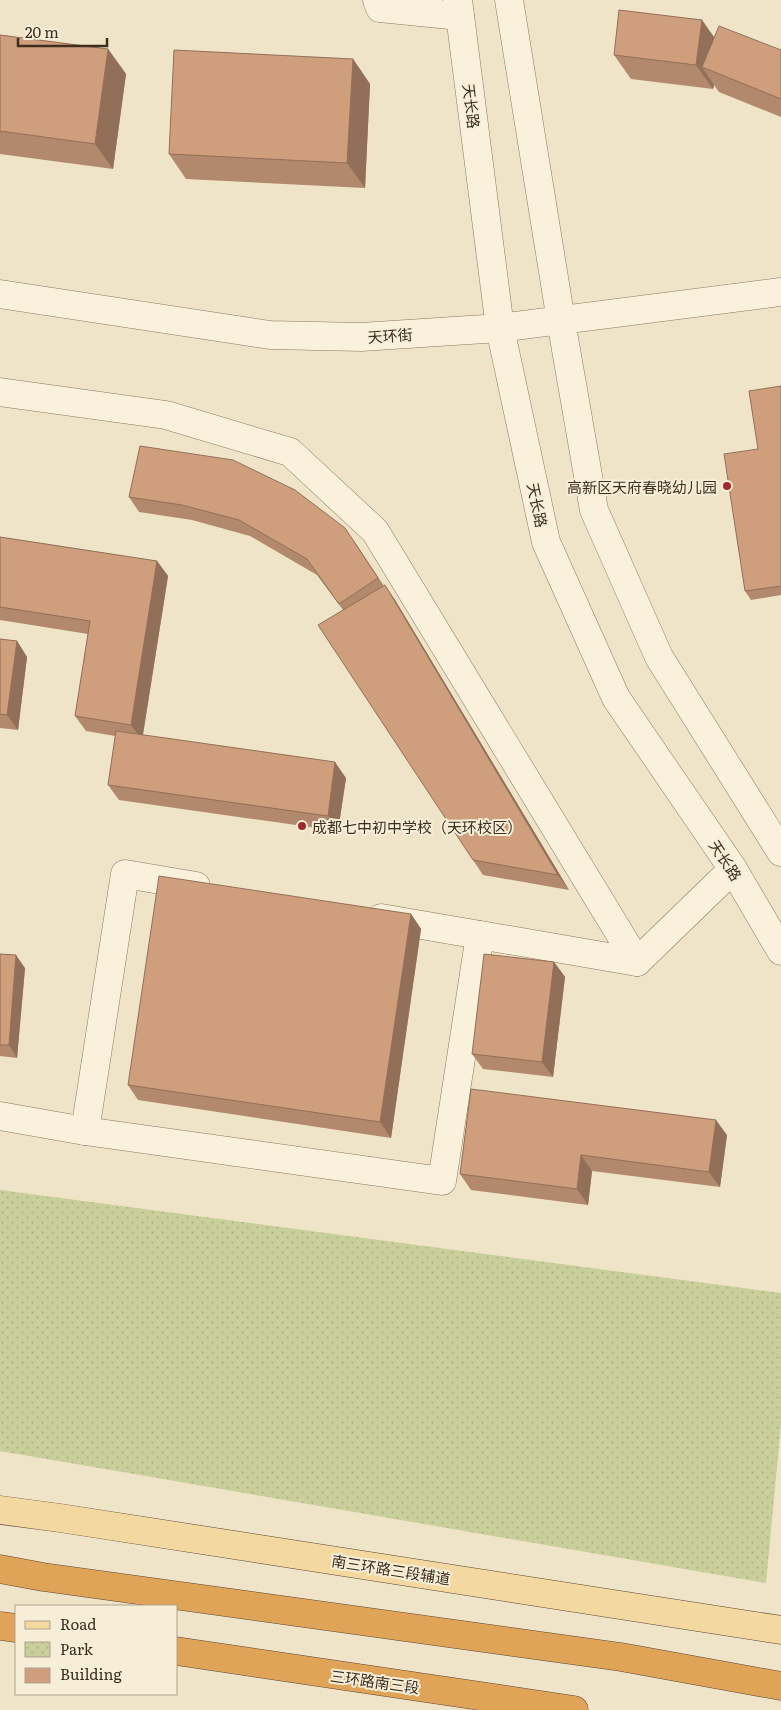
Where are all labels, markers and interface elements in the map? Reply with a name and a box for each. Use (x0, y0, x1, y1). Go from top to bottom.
scale bar (18, 15, 106, 47)
text: 20 m (25, 20, 59, 43)
street label: 天长路 (458, 82, 486, 130)
street label: 天环街 (367, 322, 413, 348)
place label: 高新区天府春晓幼儿园 (567, 475, 717, 498)
marker: 高新区天府春晓幼儿园 (721, 480, 733, 492)
street label: 天长路 (522, 481, 554, 529)
place label: 成都七中初中学校（天环校区） (312, 815, 522, 838)
marker: 成都七中初中学校（天环校区） (296, 820, 308, 832)
street label: 天长路 (704, 835, 748, 885)
street label: 南三环路三段辅道 (330, 1548, 452, 1590)
legend (15, 1605, 178, 1695)
text: Road (60, 1612, 96, 1635)
text: Park (60, 1637, 94, 1660)
text: Building (60, 1662, 122, 1685)
street label: 三环路南三段 (329, 1663, 421, 1699)

